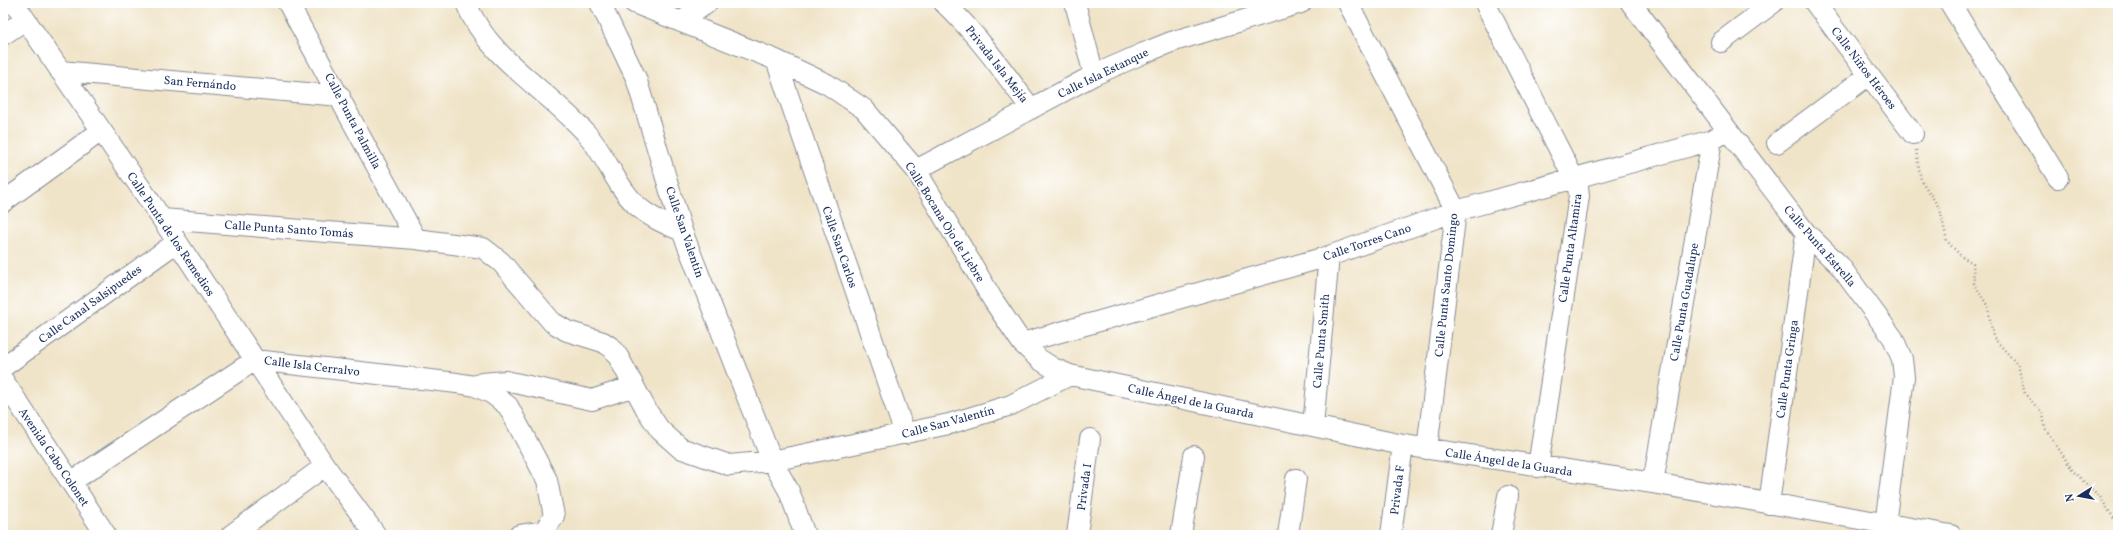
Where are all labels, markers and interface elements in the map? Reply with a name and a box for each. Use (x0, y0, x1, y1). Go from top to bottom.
street label: Privada Isla Mejía (961, 23, 1031, 107)
street label: Calle Niños Héroes (1827, 24, 1900, 113)
street label: Calle Isla Estanque (1055, 45, 1152, 103)
street label: Calle Punta Palmilla (320, 71, 384, 172)
street label: San Fernándo (163, 73, 237, 95)
street label: Calle Bocana Ojo de Liebre (901, 159, 988, 286)
street label: Calle Punta de los Remedios (122, 169, 218, 300)
street label: Calle San Valentín (661, 185, 707, 280)
street label: Calle Punta Altamira (1555, 193, 1587, 304)
street label: Calle Punta Estrella (1779, 203, 1859, 291)
street label: Calle San Carlos (818, 204, 860, 290)
street label: Calle Punta Santo Domingo (1431, 213, 1462, 358)
street label: Calle Punta Santo Tomás (224, 218, 354, 242)
street label: Calle Torres Cano (1321, 220, 1413, 265)
street label: Calle Punta Guadalupe (1667, 242, 1703, 363)
street label: Calle Canal Salsipuedes (36, 262, 145, 348)
street label: Calle Punta Smith (1310, 293, 1334, 389)
street label: Calle Punta Gringa (1773, 319, 1803, 419)
street label: Calle Isla Cerralvo (263, 353, 361, 381)
street label: Calle Ángel de la Guarda (1126, 380, 1256, 423)
street label: Calle San Valentín (900, 403, 996, 443)
street label: Avenida Cabo Colonet (14, 405, 92, 510)
street label: Calle Ángel de la Guarda (1444, 444, 1574, 481)
street label: Privada I (1074, 463, 1096, 512)
street label: Privada F (1387, 464, 1409, 516)
north arrow (2059, 476, 2099, 516)
text: N (2063, 492, 2079, 503)

